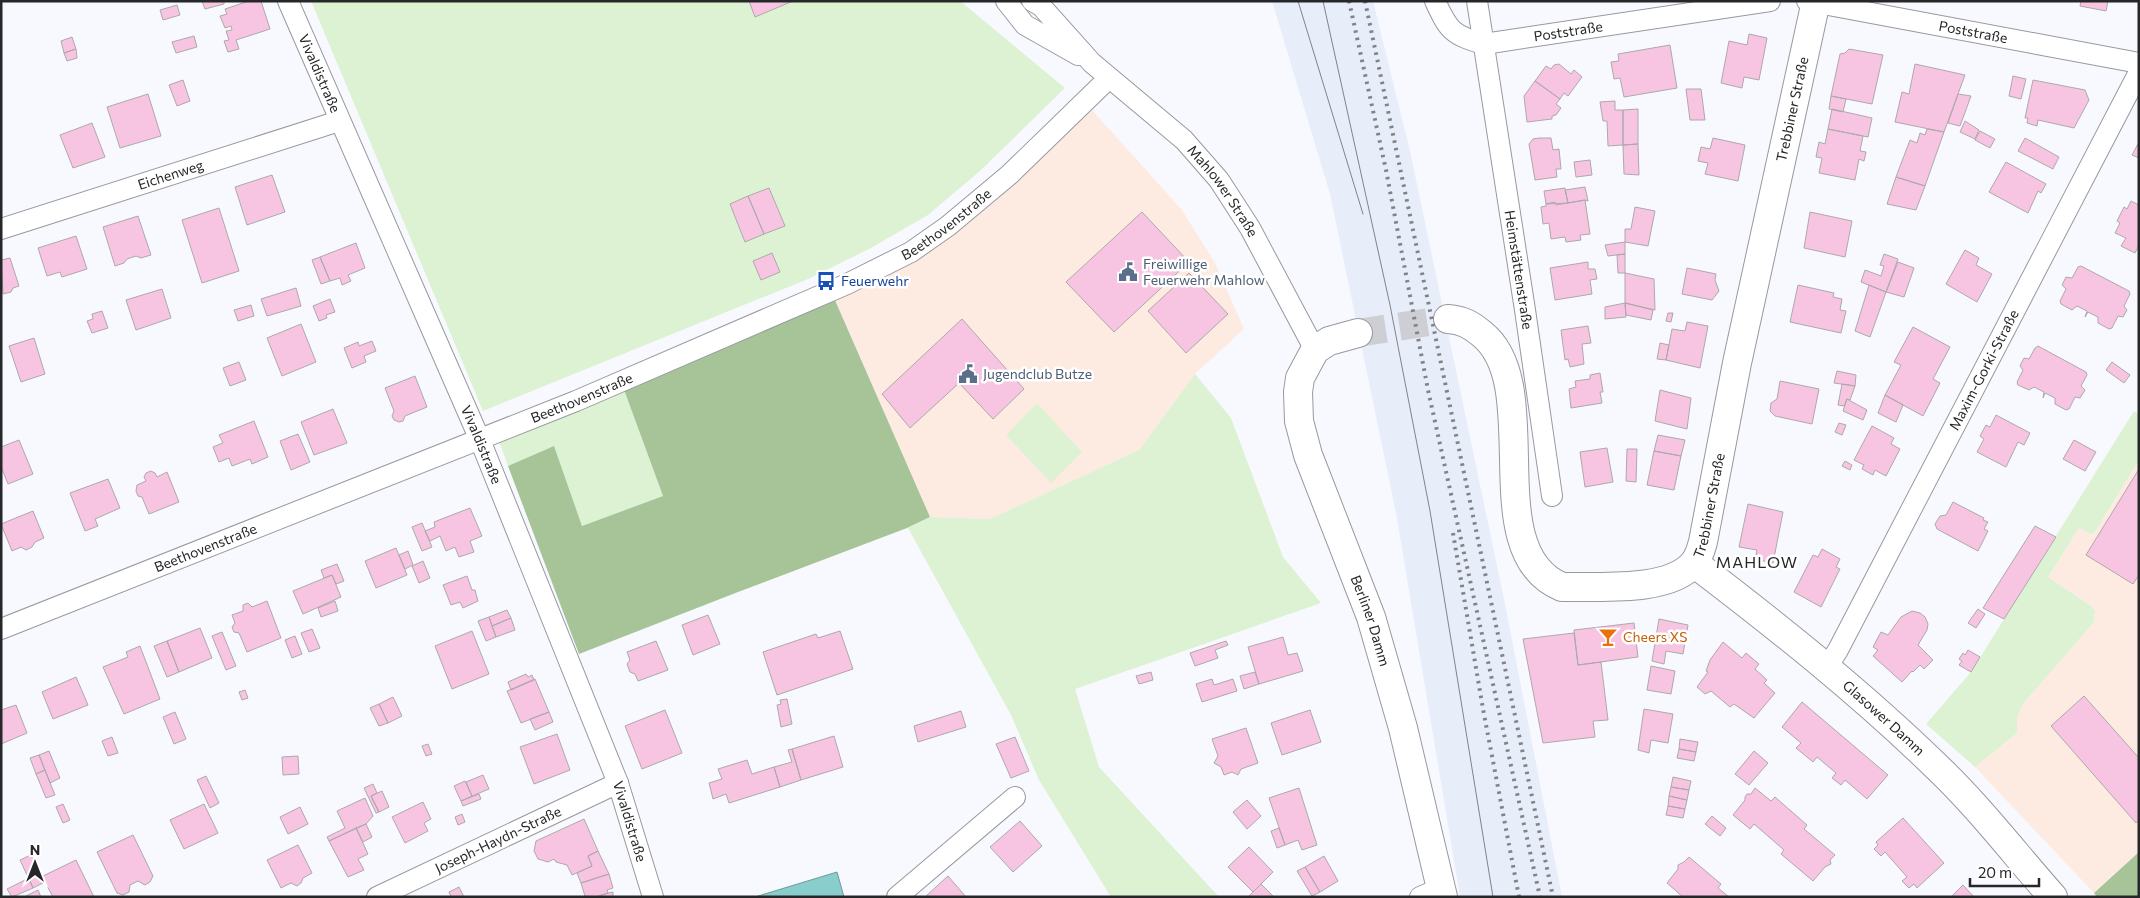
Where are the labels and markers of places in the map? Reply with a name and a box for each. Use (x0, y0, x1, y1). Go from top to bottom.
place label: Freiwillige Feuerwehr Mahlow (1143, 255, 1265, 288)
public building icon: Freiwillige Feuerwehr Mahlow (1117, 261, 1139, 283)
bus stop icon: Feuerwehr (815, 270, 837, 292)
place label: Feuerwehr (841, 272, 909, 289)
public building icon: Jugendclub Butze (957, 363, 979, 385)
place label: Jugendclub Butze (983, 365, 1092, 382)
bar icon: Cheers XS (1597, 626, 1619, 648)
place label: Cheers XS (1623, 628, 1688, 645)

